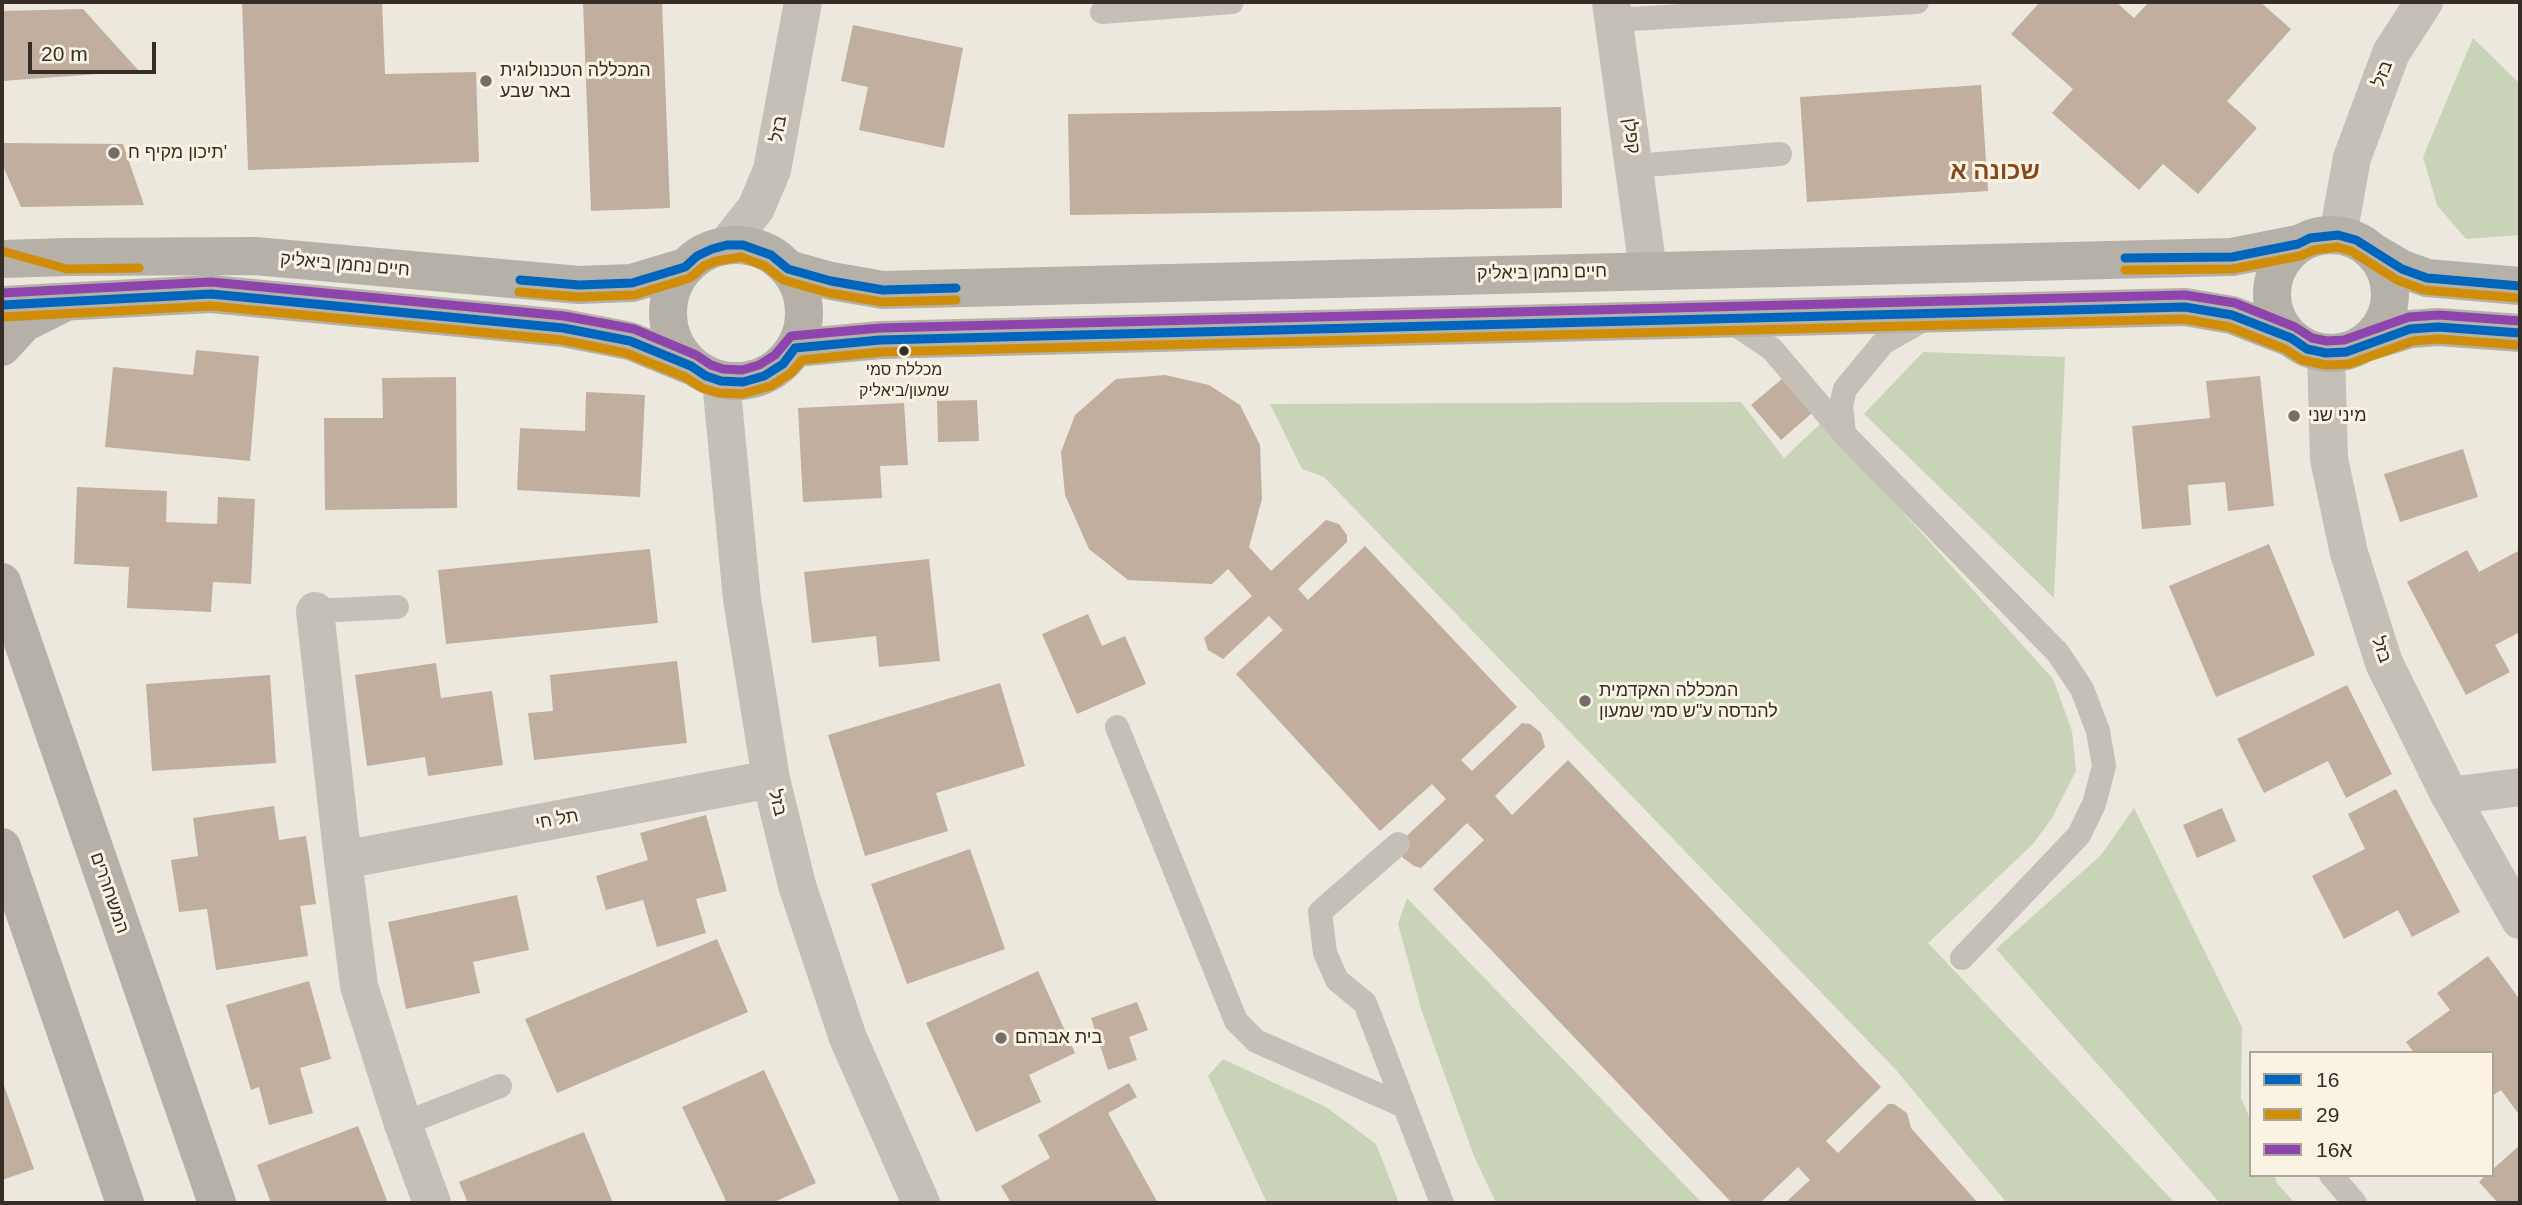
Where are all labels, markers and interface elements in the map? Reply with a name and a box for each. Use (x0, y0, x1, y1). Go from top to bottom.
scale bar (32, 28, 159, 72)
text: 20 m (41, 42, 88, 65)
street label: בזל (2368, 58, 2398, 90)
place label: המכללה הטכנולוגית באר שבע (500, 60, 651, 102)
marker: המכללה הטכנולוגית באר שבע (478, 73, 494, 89)
street label: בזל (766, 114, 792, 144)
street label: קפלן (1618, 117, 1644, 155)
place label: תיכון מקיף ח' (128, 142, 227, 164)
marker: תיכון מקיף ח' (106, 145, 122, 161)
district label: שכונה א (1950, 158, 2040, 186)
street label: חיים נחמן ביאליק (279, 249, 411, 281)
street label: חיים נחמן ביאליק (1477, 261, 1607, 285)
marker: מכללת סמי שמעון/ביאליק (897, 344, 911, 358)
place label: מכללת סמי שמעון/ביאליק (859, 361, 949, 399)
place label: מיני שני (2308, 405, 2367, 427)
marker: מיני שני (2286, 408, 2302, 424)
street label: בזל (2367, 634, 2395, 666)
place label: המכללה האקדמית להנדסה ע"ש סמי שמעון (1599, 680, 1778, 722)
marker: המכללה האקדמית להנדסה ע"ש סמי שמעון (1577, 693, 1593, 709)
street label: בזל (763, 788, 791, 818)
street label: תל חי (534, 805, 580, 835)
street label: המשחררים (85, 850, 133, 936)
place label: בית אברהם (1015, 1027, 1102, 1049)
marker: בית אברהם (993, 1030, 1009, 1046)
legend (2249, 1051, 2494, 1177)
text: 16 (2316, 1068, 2339, 1091)
text: 29 (2316, 1103, 2339, 1126)
text: 16א (2316, 1138, 2353, 1161)

